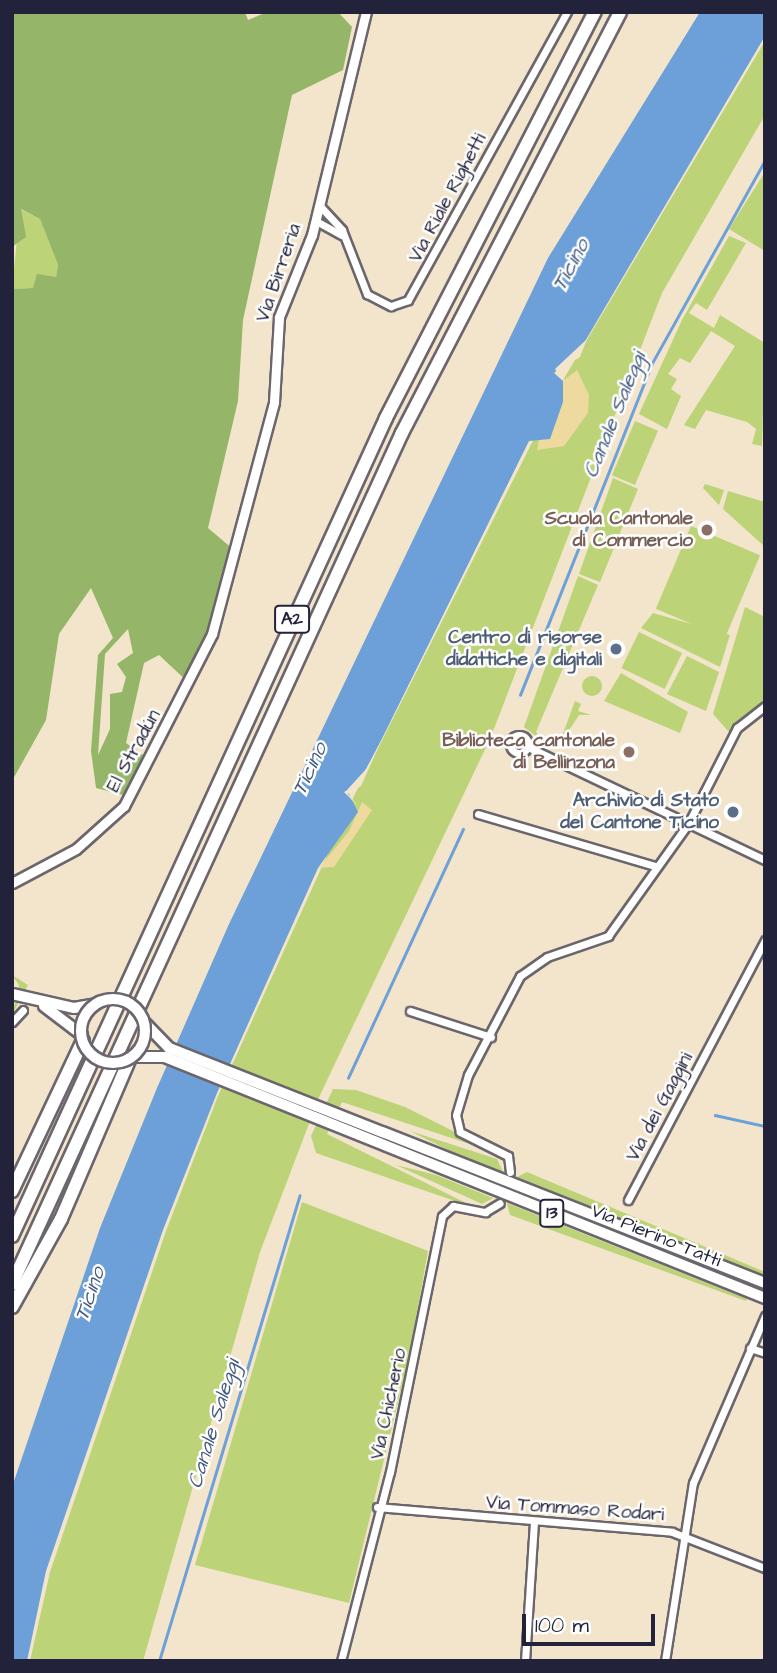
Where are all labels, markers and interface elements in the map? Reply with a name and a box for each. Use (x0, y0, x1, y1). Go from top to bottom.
street label: Via Riale Righetti (404, 129, 492, 267)
street label: Via Birreria (252, 221, 306, 325)
water label: Ticino (547, 235, 595, 295)
water label: Canale Saleggi (578, 348, 652, 482)
place label: Scuola Cantonale di Commercio (545, 508, 693, 552)
marker: Scuola Cantonale di Commercio (699, 522, 715, 538)
road number: A2 (273, 604, 311, 634)
place label: Centro di risorse didattiche e digitali (446, 627, 602, 671)
marker: Centro di risorse didattiche e digitali (608, 641, 624, 657)
street label: El Stradún (102, 706, 166, 796)
place label: Biblioteca cantonale di Bellinzona (442, 730, 615, 774)
water label: Ticino (287, 739, 333, 799)
marker: Biblioteca cantonale di Bellinzona (621, 744, 637, 760)
place label: Archivio di Stato del Cantone Ticino (560, 790, 719, 834)
marker: Archivio di Stato del Cantone Ticino (725, 804, 741, 820)
street label: Via dei Gaggini (622, 1049, 698, 1165)
road number: 13 (538, 1198, 566, 1228)
street label: Via Pierino Tatti (588, 1200, 724, 1272)
water label: Ticino (69, 1264, 111, 1324)
street label: Via Chicherio (366, 1346, 412, 1462)
water label: Canale Saleggi (182, 1356, 246, 1492)
street label: Via Tommaso Rodari (485, 1491, 665, 1527)
scale bar (525, 1600, 658, 1644)
text: 100 m (535, 1611, 589, 1640)

